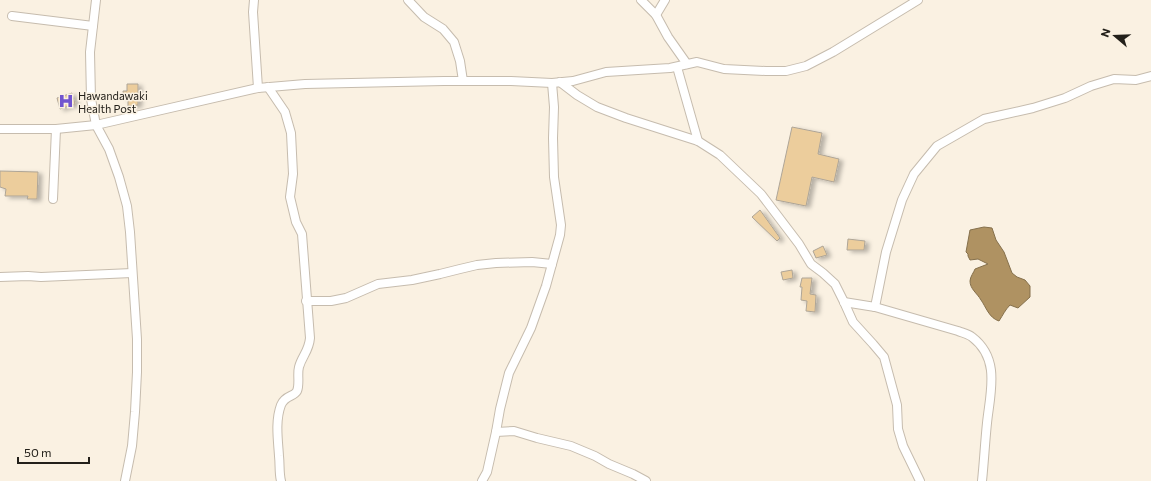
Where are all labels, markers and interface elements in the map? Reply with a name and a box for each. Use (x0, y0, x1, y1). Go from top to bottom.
north arrow (1095, 16, 1135, 56)
text: N (1098, 27, 1113, 39)
place label: Hawandawaki Health Post (78, 89, 148, 115)
hospital icon: Hawandawaki Health Post (57, 92, 75, 110)
scale bar (18, 439, 89, 465)
text: 50 m (24, 445, 52, 459)

